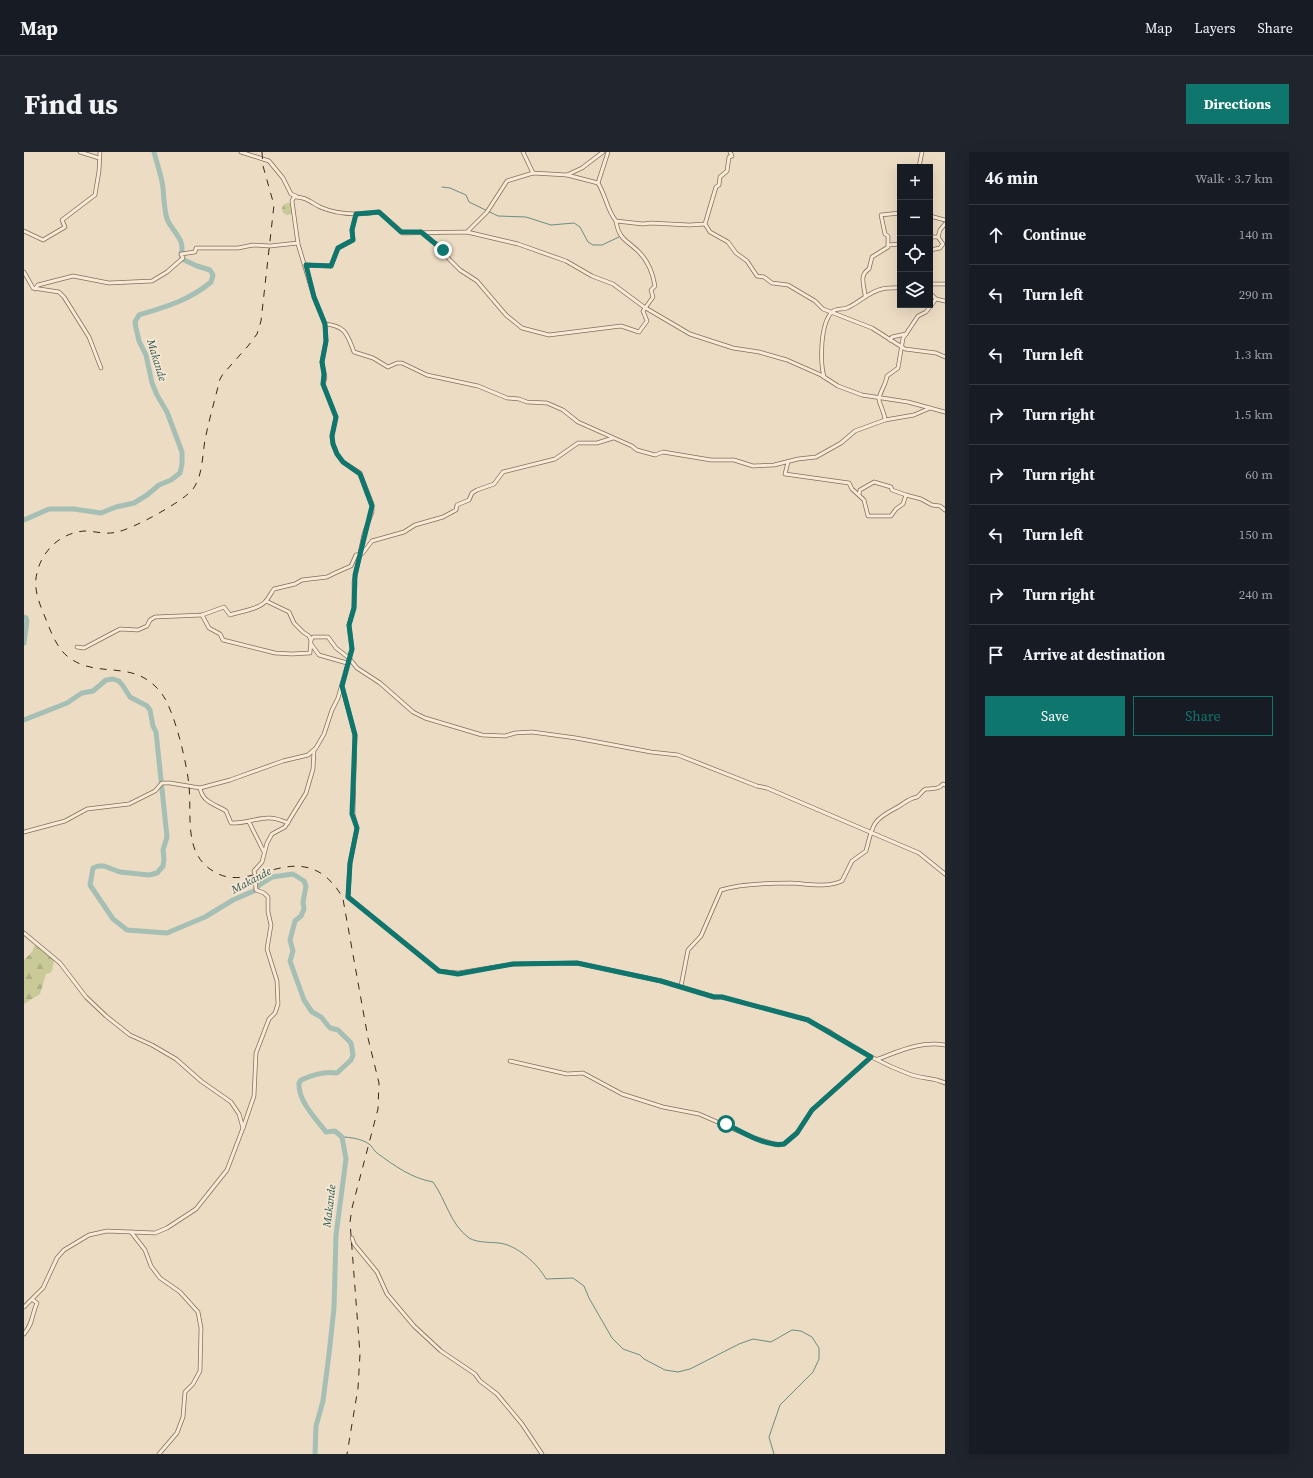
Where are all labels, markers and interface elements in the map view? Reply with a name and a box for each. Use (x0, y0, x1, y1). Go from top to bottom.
text: Map (20, 15, 58, 41)
text: Map (1145, 18, 1172, 38)
text: Layers (1194, 18, 1236, 38)
text: Share (1258, 18, 1293, 38)
button: Directions (1186, 84, 1289, 124)
text: Find us (24, 85, 118, 123)
map controls (897, 164, 933, 308)
button: + (897, 164, 933, 200)
text: 46 min (985, 166, 1038, 190)
text: Walk · 3.7 km (1195, 170, 1273, 187)
button: − (897, 200, 933, 236)
icon: ahead (985, 224, 1007, 246)
text: Continue (1023, 224, 1086, 245)
text: 140 m (1239, 226, 1273, 243)
button: locate (897, 236, 933, 272)
route end (434, 241, 452, 259)
button: layers (897, 272, 933, 308)
icon: left (985, 284, 1007, 306)
text: Turn left (1023, 284, 1083, 305)
text: 290 m (1239, 286, 1273, 303)
water label: Makande (143, 336, 170, 383)
icon: left (985, 344, 1007, 366)
text: Turn left (1023, 344, 1083, 365)
text: 1.3 km (1234, 346, 1273, 363)
icon: right (985, 404, 1007, 426)
text: Turn right (1023, 404, 1095, 425)
text: 1.5 km (1234, 406, 1273, 423)
icon: right (985, 464, 1007, 486)
text: Turn right (1023, 464, 1095, 485)
text: 60 m (1245, 466, 1273, 483)
icon: left (985, 524, 1007, 546)
text: Turn left (1023, 524, 1083, 545)
text: 150 m (1239, 526, 1273, 543)
icon: right (985, 584, 1007, 606)
text: Turn right (1023, 584, 1095, 605)
text: 240 m (1239, 586, 1273, 603)
icon: arrive (985, 644, 1007, 666)
text: Arrive at destination (1023, 644, 1165, 665)
button: Save (985, 696, 1125, 736)
button: Share (1133, 696, 1273, 736)
water label: Makande (228, 863, 274, 898)
route start (717, 1115, 735, 1133)
water label: Makande (319, 1183, 340, 1229)

